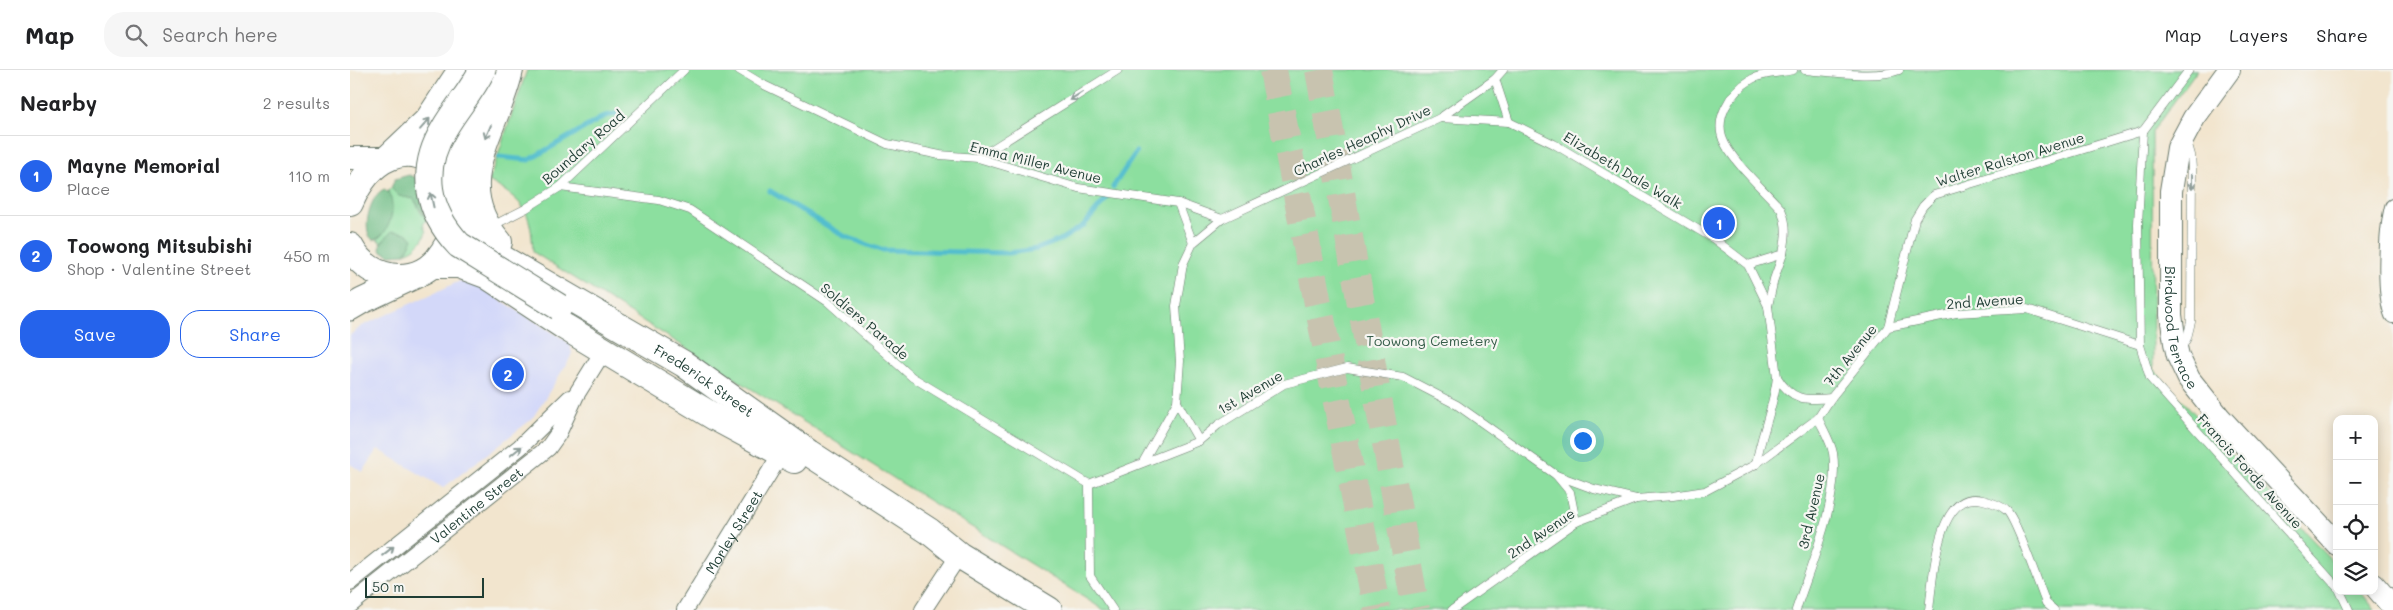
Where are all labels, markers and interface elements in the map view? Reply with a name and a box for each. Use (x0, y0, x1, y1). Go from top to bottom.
search box (104, 12, 454, 57)
text: Map (25, 19, 74, 50)
icon: search (122, 21, 150, 49)
text: Search here (162, 22, 278, 47)
text: Map (2165, 23, 2201, 47)
text: Layers (2229, 23, 2288, 47)
text: Share (2316, 23, 2368, 47)
text: Nearby (20, 89, 97, 116)
one-way arrow (1070, 91, 1084, 101)
text: 2 results (263, 92, 330, 113)
street label: Charles Heaphy Drive (1290, 100, 1434, 180)
street label: Boundary Road (538, 106, 628, 188)
one-way arrow (420, 117, 431, 130)
one-way arrow (482, 124, 492, 139)
street label: Elizabeth Dale Walk (1560, 127, 1686, 213)
street label: Walter Ralston Avenue (1934, 127, 2086, 191)
street label: Emma Miller Avenue (968, 136, 1104, 188)
text: Mayne Memorial (67, 153, 220, 178)
text: 1 (32, 165, 40, 186)
text: 110 m (288, 165, 330, 186)
one-way arrow (2187, 174, 2197, 190)
text: Place (67, 178, 110, 199)
one-way arrow (427, 192, 436, 208)
pin: 1 (1703, 204, 1735, 242)
text: Toowong Mitsubishi (67, 233, 253, 258)
text: 2 (32, 245, 40, 266)
text: 450 m (284, 245, 330, 266)
text: Shop · Valentine Street (67, 258, 251, 279)
street label: Birdwood Terrace (2161, 266, 2203, 393)
street label: Soldiers Parade (817, 278, 913, 364)
street label: 2nd Avenue (1946, 289, 2024, 313)
button: Save (20, 310, 170, 358)
button: Share (180, 310, 330, 358)
street label: 7th Avenue (1819, 320, 1881, 390)
park label: Toowong Cemetery (1366, 331, 1498, 350)
street label: Frederick Street (651, 339, 758, 421)
pin: 2 (492, 355, 524, 393)
street label: 1st Avenue (1214, 366, 1286, 418)
street label: Francis Forde Avenue (2193, 409, 2307, 533)
map controls (2333, 415, 2378, 595)
button: + (2333, 415, 2378, 460)
your location (1570, 428, 1596, 454)
one-way arrow (509, 445, 522, 456)
button: − (2333, 460, 2378, 505)
street label: Valentine Street (426, 462, 527, 548)
street label: 3rd Avenue (1793, 471, 1829, 551)
street label: Morley Street (700, 486, 766, 577)
street label: 2nd Avenue (1504, 503, 1578, 563)
button: locate (2333, 505, 2378, 550)
one-way arrow (381, 546, 394, 557)
button: layers (2333, 550, 2378, 595)
scale bar (365, 575, 484, 598)
text: 50 m (372, 577, 404, 596)

